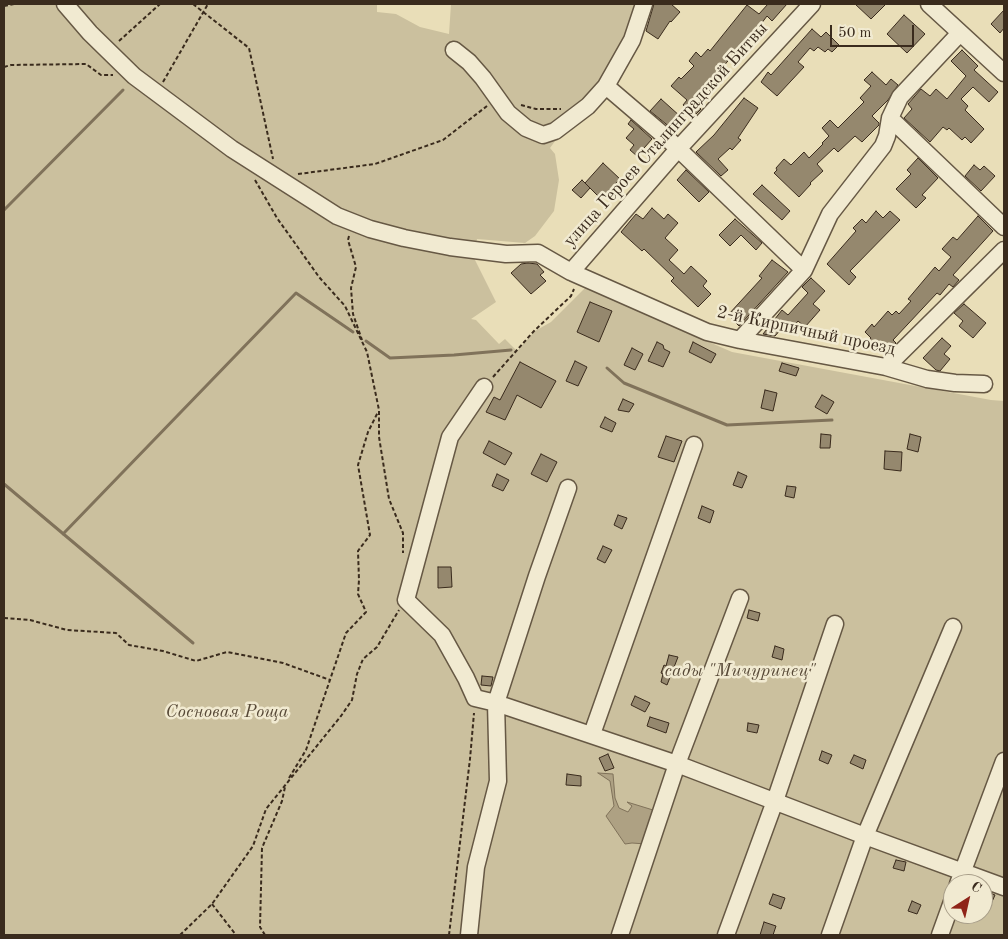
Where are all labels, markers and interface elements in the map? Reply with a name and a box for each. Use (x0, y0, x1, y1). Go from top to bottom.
scale bar (833, 15, 917, 47)
street label: улица Героев Сталинградской Битвы (559, 18, 773, 252)
text: 50 m (838, 26, 872, 41)
street label: 2-й Кирпичный проезд (715, 302, 897, 360)
park label: сады "Мичуринец" (664, 660, 816, 682)
park label: Сосновая Роща (166, 701, 288, 723)
north arrow (943, 874, 993, 924)
text: С (968, 879, 984, 896)

